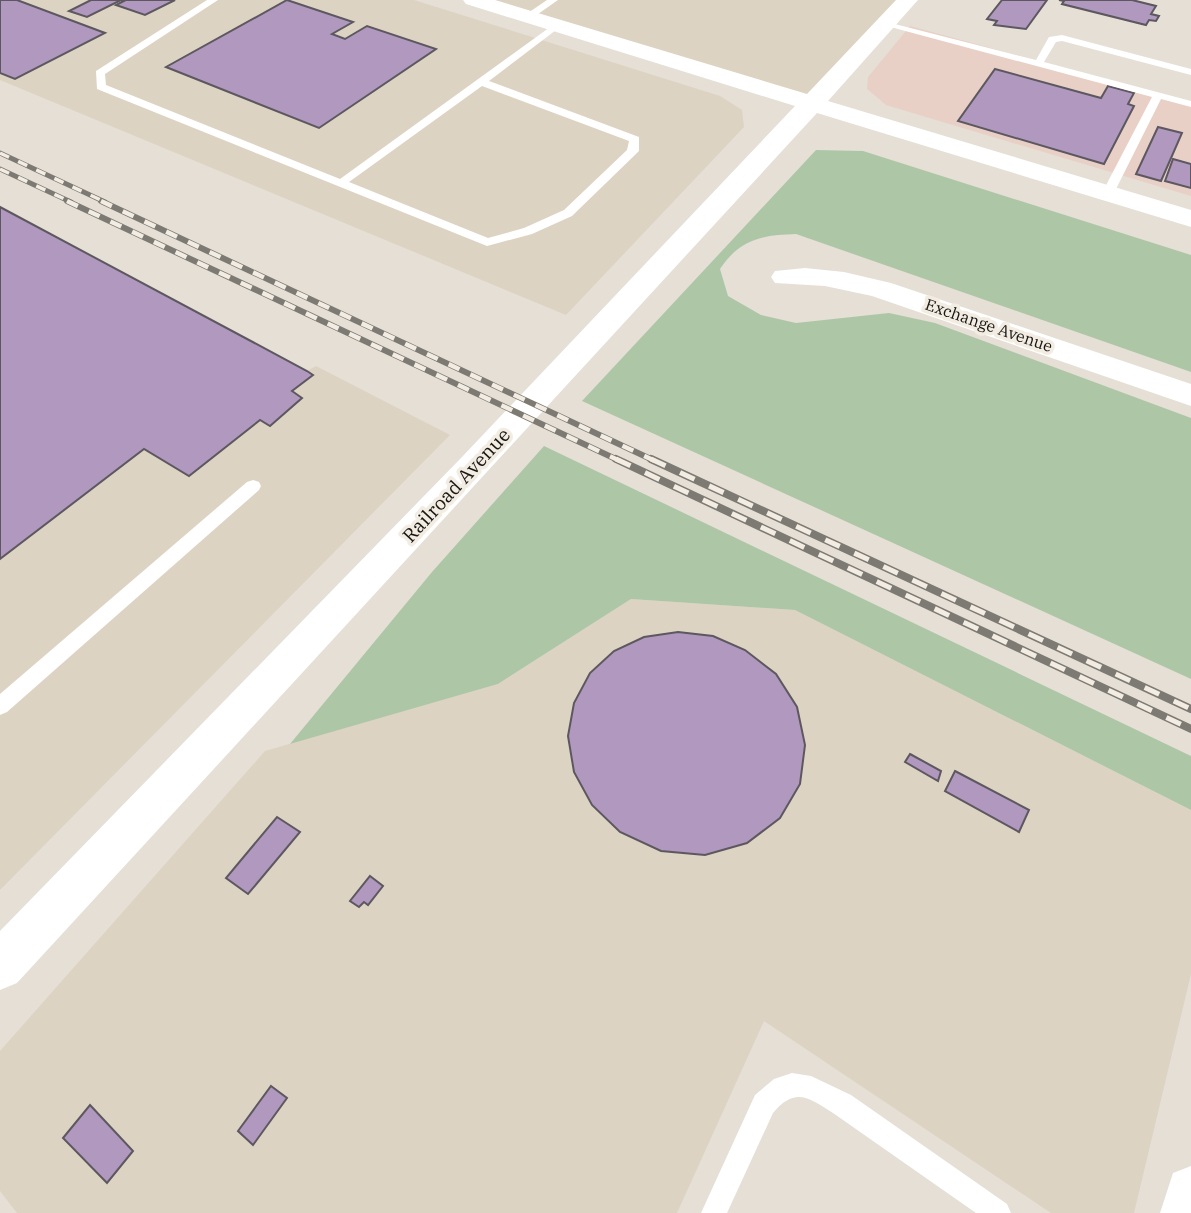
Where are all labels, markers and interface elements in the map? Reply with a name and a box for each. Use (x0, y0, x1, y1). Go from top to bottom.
street label: Exchange Avenue (923, 294, 1055, 356)
street label: Railroad Avenue (397, 423, 515, 547)

